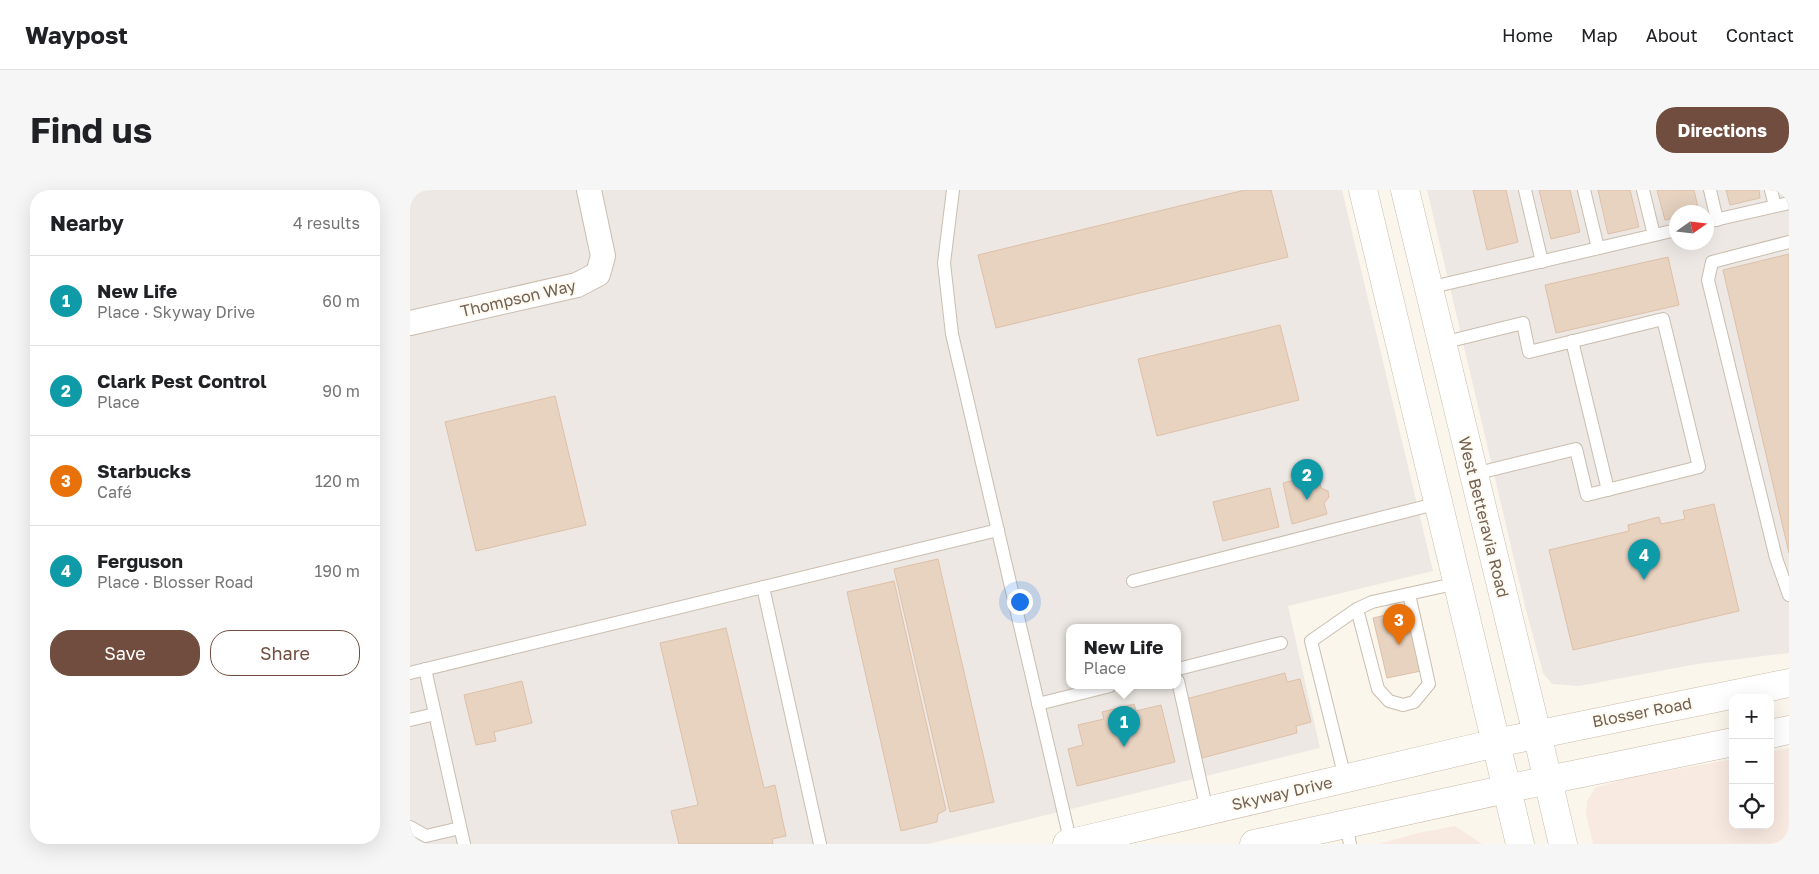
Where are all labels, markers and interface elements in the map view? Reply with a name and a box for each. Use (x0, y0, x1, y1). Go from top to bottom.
text: Waypost (25, 20, 128, 49)
text: Home (1502, 24, 1553, 46)
text: Map (1581, 24, 1618, 46)
text: About (1646, 24, 1698, 46)
text: Contact (1726, 24, 1794, 46)
button: Directions (1656, 107, 1789, 153)
text: Find us (30, 109, 152, 151)
north arrow (1669, 205, 1714, 250)
text: Nearby (50, 210, 124, 236)
text: 4 results (293, 213, 360, 233)
street label: Thompson Way (458, 275, 578, 321)
text: New Life (97, 279, 177, 302)
text: 1 (62, 291, 70, 311)
text: 60 m (322, 291, 360, 311)
text: Place · Skyway Drive (97, 302, 255, 322)
text: Clark Pest Control (97, 369, 267, 392)
text: 2 (61, 381, 71, 401)
text: 90 m (322, 381, 360, 401)
text: Place (97, 392, 140, 412)
street label: West Betteravia Road (1454, 434, 1514, 600)
text: Starbucks (97, 459, 191, 482)
pin: 2 (1291, 459, 1323, 500)
text: 3 (61, 471, 71, 491)
text: 120 m (315, 471, 360, 491)
text: Café (97, 482, 132, 502)
pin: 4 (1628, 539, 1660, 580)
text: Ferguson (97, 549, 183, 572)
text: 4 (61, 561, 71, 581)
text: 190 m (314, 561, 360, 581)
text: Place · Blosser Road (97, 572, 253, 592)
your location (1007, 589, 1033, 615)
pin: 3 (1383, 604, 1415, 645)
popup (1066, 624, 1181, 689)
button: Save (50, 630, 200, 676)
button: Share (210, 630, 360, 676)
text: New Life (1083, 635, 1164, 658)
text: Place (1083, 658, 1126, 678)
street label: Blosser Road (1591, 693, 1693, 731)
map controls (1729, 694, 1774, 829)
button: + (1729, 694, 1774, 739)
pin: 1 (1108, 706, 1140, 747)
button: − (1729, 739, 1774, 784)
street label: Skyway Drive (1230, 772, 1334, 814)
button: locate (1729, 784, 1774, 829)

